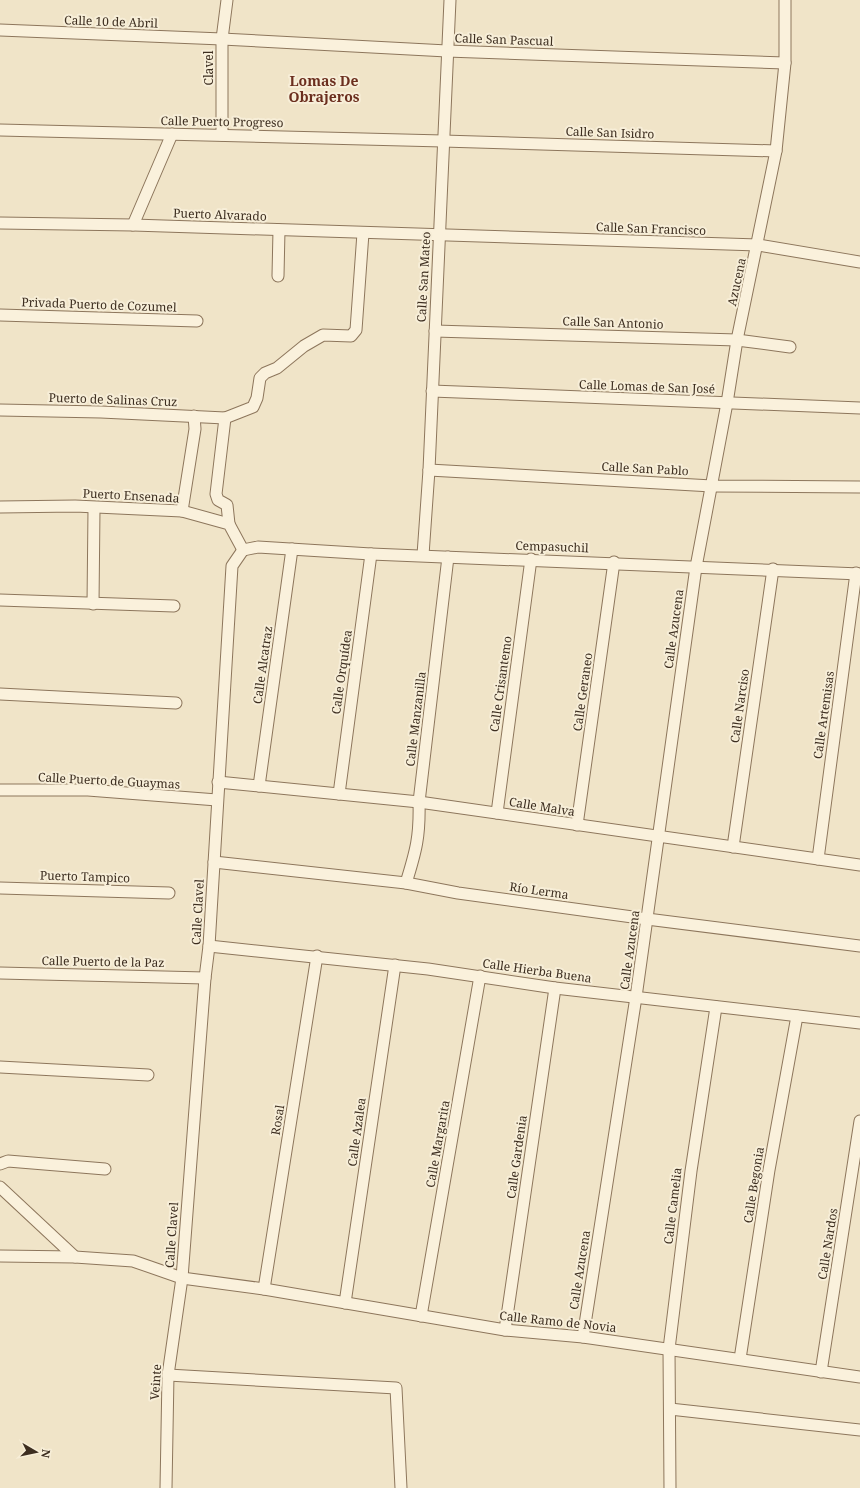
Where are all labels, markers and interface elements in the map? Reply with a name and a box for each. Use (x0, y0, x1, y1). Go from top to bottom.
street label: Calle 10 de Abril (64, 11, 158, 32)
street label: Calle San Pascual (454, 29, 554, 50)
street label: Clavel (200, 50, 217, 85)
district label: Lomas De Obrajeros (288, 71, 360, 106)
street label: Calle Puerto Progreso (160, 112, 284, 131)
street label: Calle San Isidro (565, 122, 655, 143)
street label: Puerto Alvarado (173, 204, 267, 225)
street label: Calle San Francisco (596, 218, 706, 239)
street label: Calle San Mateo (413, 231, 434, 323)
street label: Azucena (723, 256, 750, 308)
street label: Privada Puerto de Cozumel (21, 293, 177, 316)
street label: Calle San Antonio (562, 312, 664, 333)
street label: Calle Lomas de San José (579, 376, 715, 397)
street label: Puerto de Salinas Cruz (48, 389, 178, 410)
street label: Calle San Pablo (601, 458, 689, 479)
street label: Puerto Ensenada (82, 484, 180, 507)
street label: Cempasuchil (515, 537, 589, 556)
street label: Calle Azucena (660, 588, 688, 670)
street label: Calle Alcatraz (249, 625, 276, 705)
street label: Calle Orquídea (327, 628, 356, 715)
street label: Calle Crisantemo (485, 635, 516, 733)
street label: Calle Geraneo (569, 651, 596, 732)
street label: Calle Narciso (726, 668, 753, 744)
street label: Calle Manzanilla (401, 670, 430, 767)
street label: Calle Artemisas (809, 670, 838, 760)
street label: Calle Puerto de Guaymas (38, 768, 180, 793)
street label: Calle Malva (508, 793, 577, 820)
street label: Puerto Tampico (40, 866, 131, 887)
street label: Calle Clavel (187, 878, 208, 945)
street label: Río Lerma (508, 878, 570, 903)
street label: Calle Azucena (616, 909, 644, 991)
street label: Calle Puerto de la Paz (41, 952, 165, 971)
street label: Calle Hierba Buena (481, 954, 593, 987)
street label: Calle Azalea (343, 1096, 370, 1167)
street label: Calle Margarita (421, 1099, 454, 1189)
street label: Rosal (267, 1103, 288, 1136)
street label: Calle Gardenia (502, 1114, 531, 1200)
street label: Calle Begonia (739, 1145, 768, 1224)
street label: Calle Camelia (659, 1166, 686, 1245)
street label: Calle Clavel (161, 1201, 182, 1269)
street label: Calle Nardos (813, 1207, 842, 1281)
street label: Calle Azucena (565, 1229, 594, 1311)
street label: Calle Ramo de Novia (499, 1307, 618, 1336)
street label: Veinte (146, 1363, 165, 1401)
north arrow (16, 1432, 56, 1472)
text: N (38, 1448, 54, 1459)

